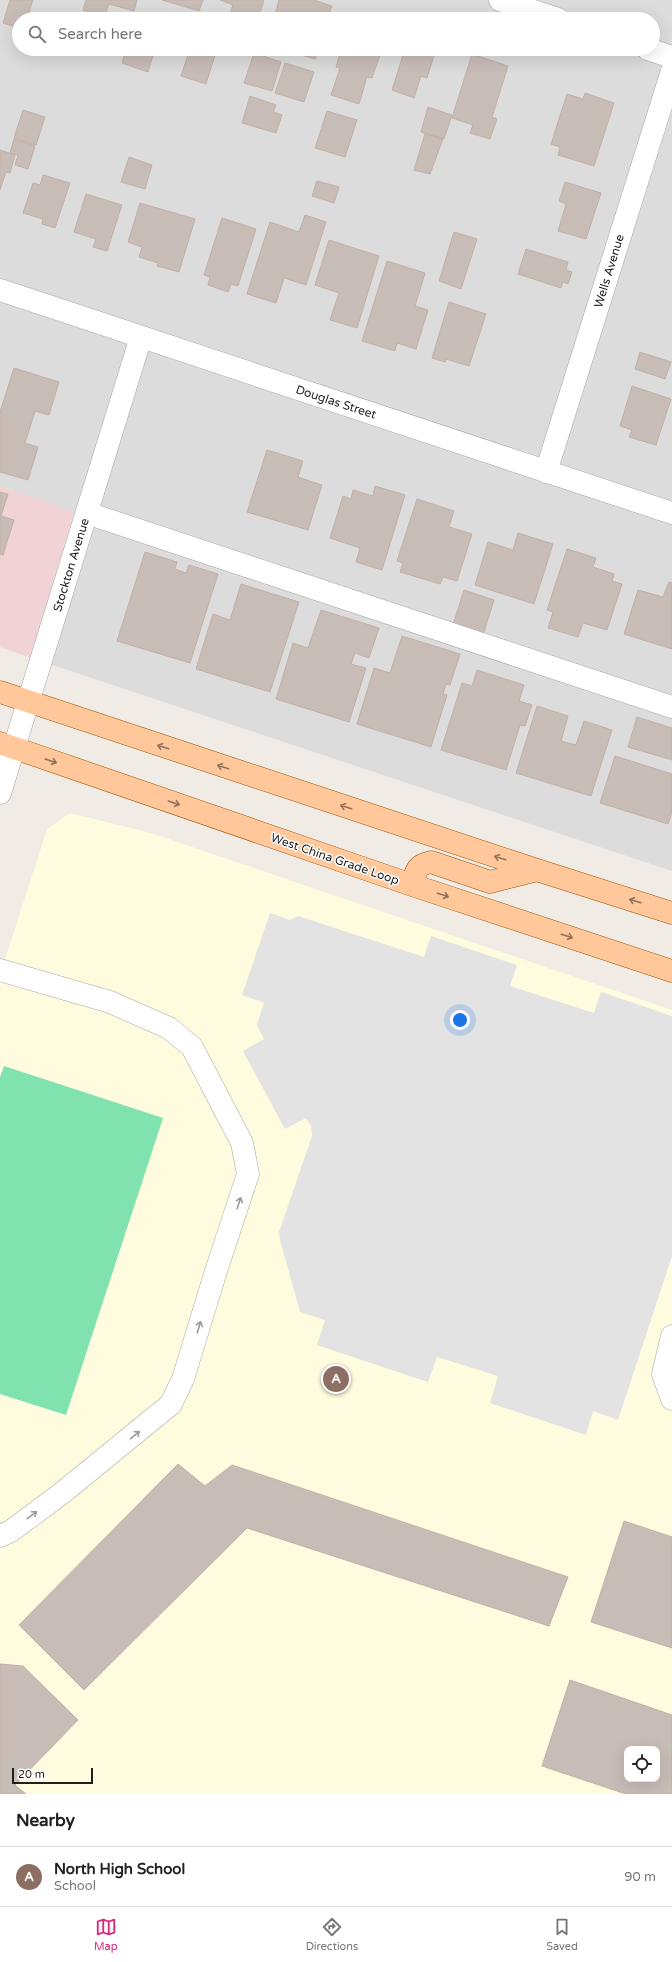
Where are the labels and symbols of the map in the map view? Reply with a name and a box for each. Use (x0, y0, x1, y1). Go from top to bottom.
street label: Wells Avenue (591, 232, 627, 309)
street label: Douglas Street (294, 382, 378, 422)
street label: Stockton Avenue (50, 516, 92, 613)
one-way arrow (158, 743, 170, 751)
one-way arrow (45, 758, 58, 765)
one-way arrow (216, 763, 229, 770)
one-way arrow (168, 800, 180, 808)
one-way arrow (341, 803, 353, 811)
street label: West China Grade Loop (269, 830, 401, 888)
one-way arrow (493, 854, 506, 861)
one-way arrow (437, 892, 449, 900)
one-way arrow (628, 897, 641, 904)
one-way arrow (560, 933, 573, 940)
your location (450, 1010, 470, 1030)
one-way arrow (236, 1197, 243, 1210)
one-way arrow (196, 1320, 203, 1333)
pin: A (323, 1364, 349, 1394)
one-way arrow (129, 1430, 140, 1439)
one-way arrow (27, 1511, 38, 1519)
scale bar (12, 1766, 93, 1785)

